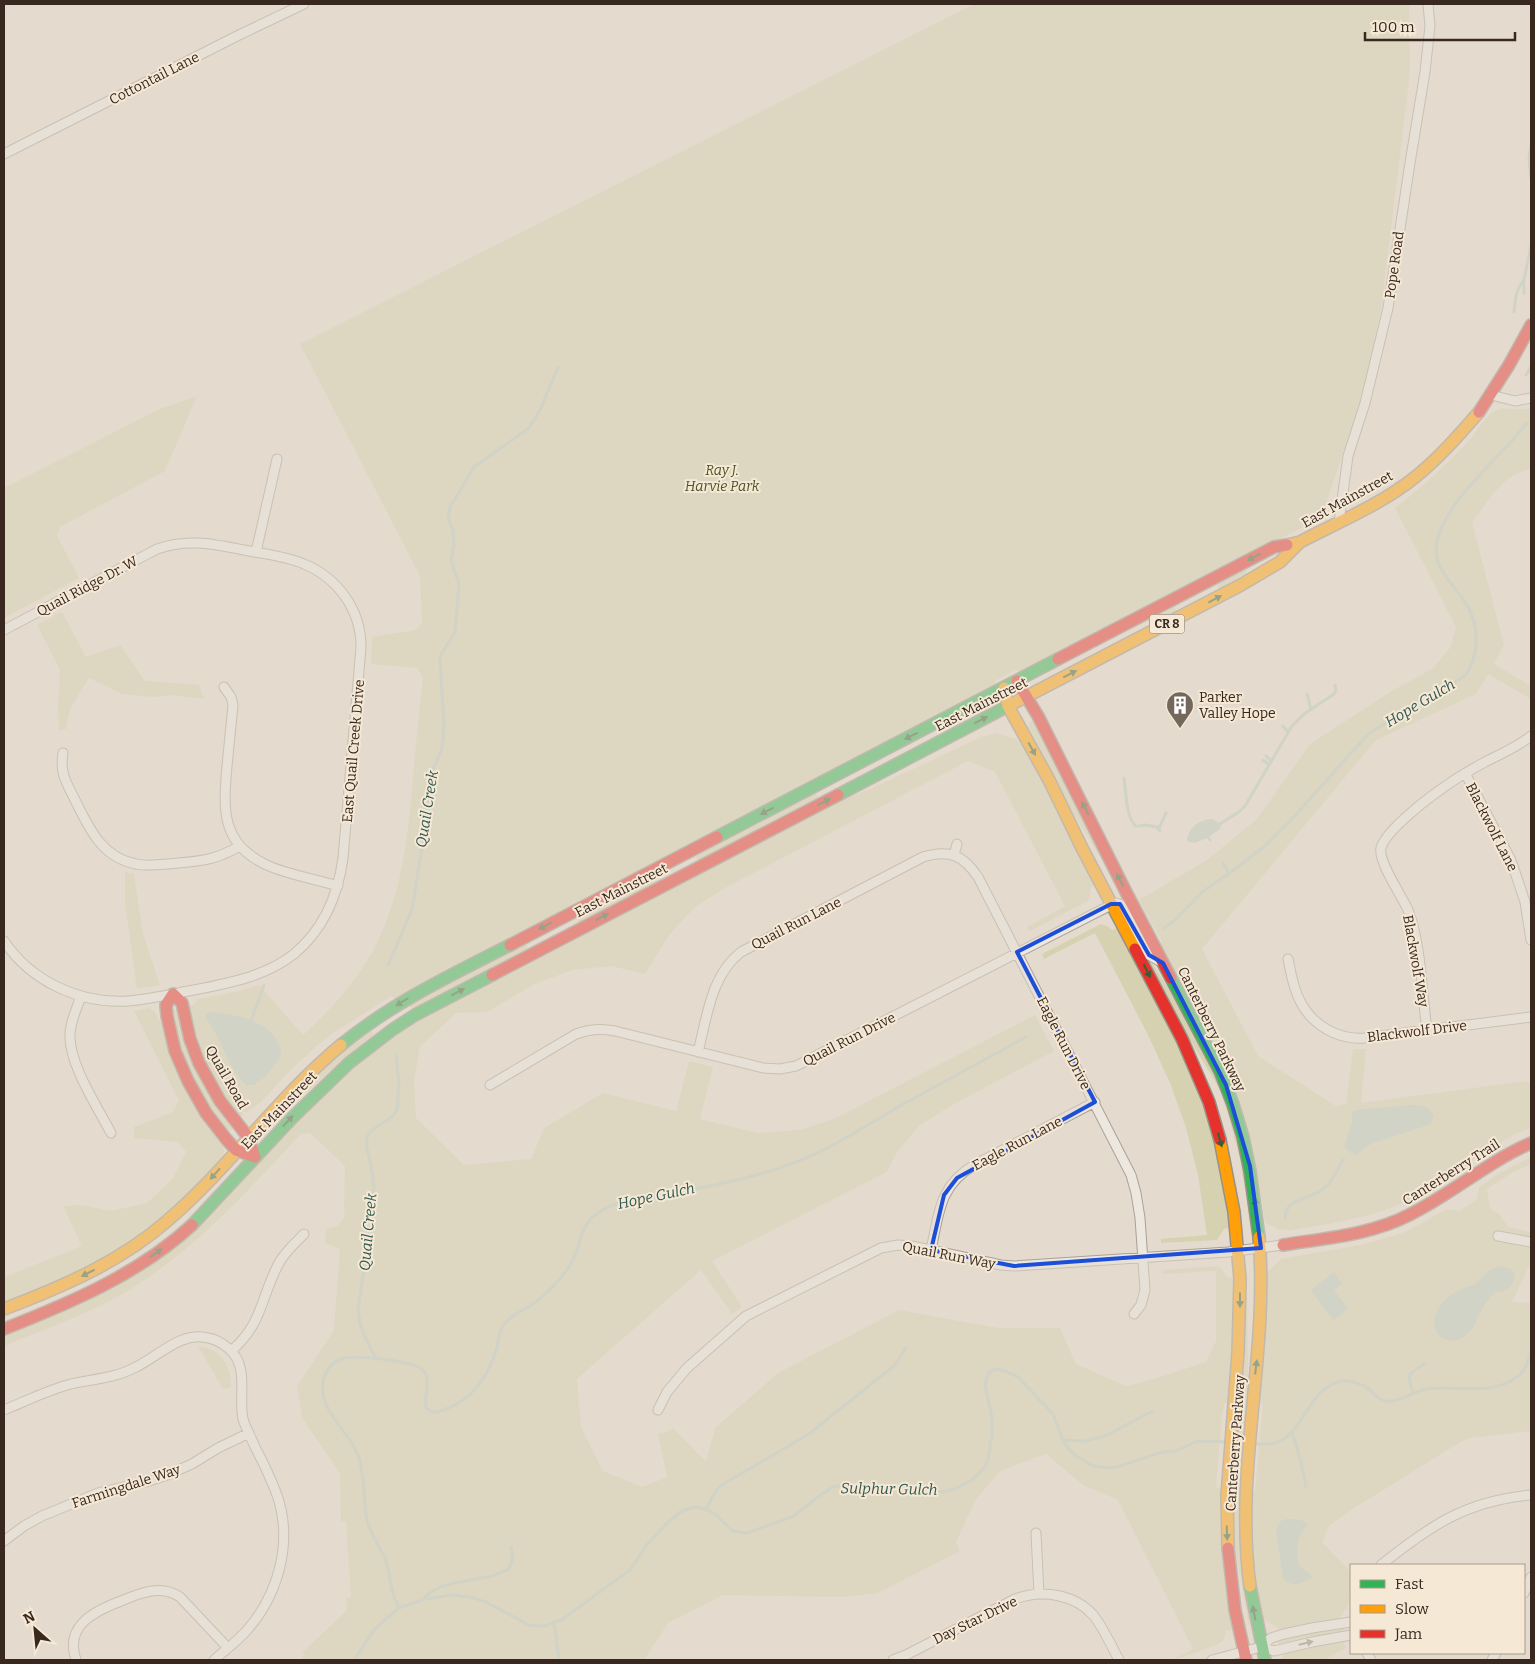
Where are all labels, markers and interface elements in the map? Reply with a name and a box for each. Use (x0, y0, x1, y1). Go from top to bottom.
scale bar (1365, 10, 1515, 42)
text: 100 m (1372, 18, 1415, 36)
street label: Cottontail Lane (106, 48, 202, 108)
street label: Pope Road (1381, 230, 1408, 300)
park label: Ray J. Harvie Park (685, 462, 760, 495)
street label: East Mainstreet (1299, 467, 1396, 531)
street label: Quail Ridge Dr. W (34, 552, 141, 620)
one-way arrow (1247, 553, 1262, 561)
one-way arrow (1207, 595, 1222, 603)
road number: CR 8 (1150, 614, 1184, 634)
one-way arrow (1063, 670, 1078, 678)
street label: East Mainstreet (932, 674, 1030, 735)
water label: Hope Gulch (1382, 675, 1458, 731)
street label: East Quail Creek Drive (339, 679, 368, 823)
place label: Parker Valley Hope (1199, 689, 1276, 722)
building icon: Parker Valley Hope (1165, 690, 1195, 729)
one-way arrow (974, 716, 988, 724)
one-way arrow (904, 732, 919, 740)
one-way arrow (1028, 742, 1036, 756)
water label: Quail Creek (412, 768, 442, 849)
street label: Blackwolf Lane (1462, 780, 1521, 875)
one-way arrow (817, 798, 831, 806)
one-way arrow (1081, 801, 1089, 815)
one-way arrow (760, 807, 774, 815)
street label: East Mainstreet (572, 860, 670, 921)
one-way arrow (1116, 873, 1124, 888)
street label: Quail Run Lane (748, 893, 844, 953)
one-way arrow (595, 913, 609, 921)
street label: Blackwolf Way (1399, 914, 1432, 1009)
one-way arrow (538, 922, 553, 930)
one-way arrow (1143, 963, 1151, 978)
street label: Canterberry Parkway (1174, 964, 1249, 1095)
one-way arrow (451, 988, 465, 996)
street label: Eagle Run Drive (1033, 994, 1094, 1093)
one-way arrow (395, 997, 408, 1007)
street label: Quail Run Drive (800, 1009, 898, 1070)
street label: Blackwolf Drive (1366, 1017, 1468, 1046)
street label: Quail Road (202, 1042, 252, 1112)
street label: East Mainstreet (238, 1068, 321, 1153)
street label: Eagle Run Lane (969, 1113, 1065, 1174)
one-way arrow (282, 1116, 294, 1128)
one-way arrow (1216, 1133, 1224, 1148)
street label: Canterberry Trail (1399, 1136, 1503, 1209)
one-way arrow (210, 1167, 221, 1180)
water label: Hope Gulch (616, 1179, 696, 1213)
water label: Quail Creek (356, 1192, 380, 1272)
one-way arrow (1252, 1197, 1260, 1213)
street label: Quail Run Way (901, 1238, 998, 1273)
one-way arrow (149, 1248, 163, 1258)
one-way arrow (81, 1269, 95, 1277)
one-way arrow (1236, 1292, 1244, 1308)
one-way arrow (1252, 1359, 1260, 1375)
street label: Canterberry Parkway (1222, 1374, 1249, 1512)
street label: Farmingdale Way (70, 1461, 183, 1512)
water label: Sulphur Gulch (840, 1479, 938, 1499)
one-way arrow (1223, 1525, 1231, 1541)
legend (1350, 1564, 1525, 1654)
text: Fast (1395, 1575, 1424, 1593)
street label: Day Star Drive (930, 1593, 1020, 1648)
text: Slow (1395, 1600, 1430, 1618)
north arrow (10, 1604, 60, 1654)
one-way arrow (1250, 1605, 1258, 1620)
text: N (21, 1608, 38, 1628)
text: Jam (1394, 1625, 1423, 1643)
one-way arrow (1298, 1639, 1313, 1647)

